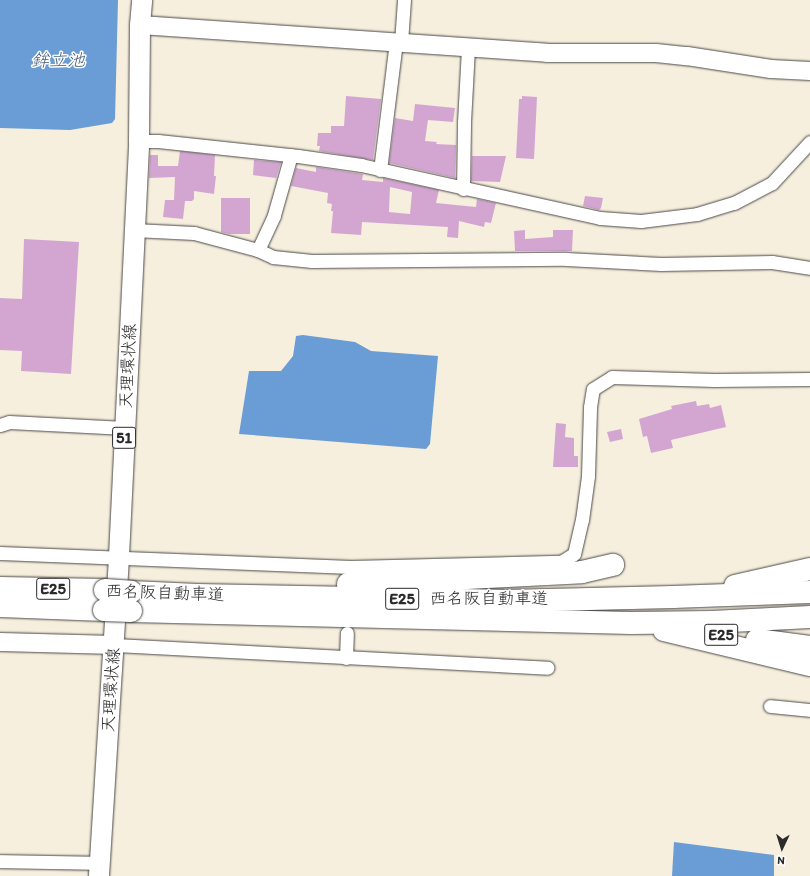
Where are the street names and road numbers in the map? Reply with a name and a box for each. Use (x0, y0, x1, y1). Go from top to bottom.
street label: 天理環状線 (116, 323, 140, 409)
road number: 51 (112, 424, 136, 452)
road number: E25 (36, 575, 70, 603)
street label: 西名阪自動車道 (105, 581, 225, 605)
road number: E25 (385, 585, 419, 613)
street label: 西名阪自動車道 (430, 589, 548, 609)
road number: E25 (704, 621, 738, 649)
street label: 天理環状線 (98, 647, 124, 733)

